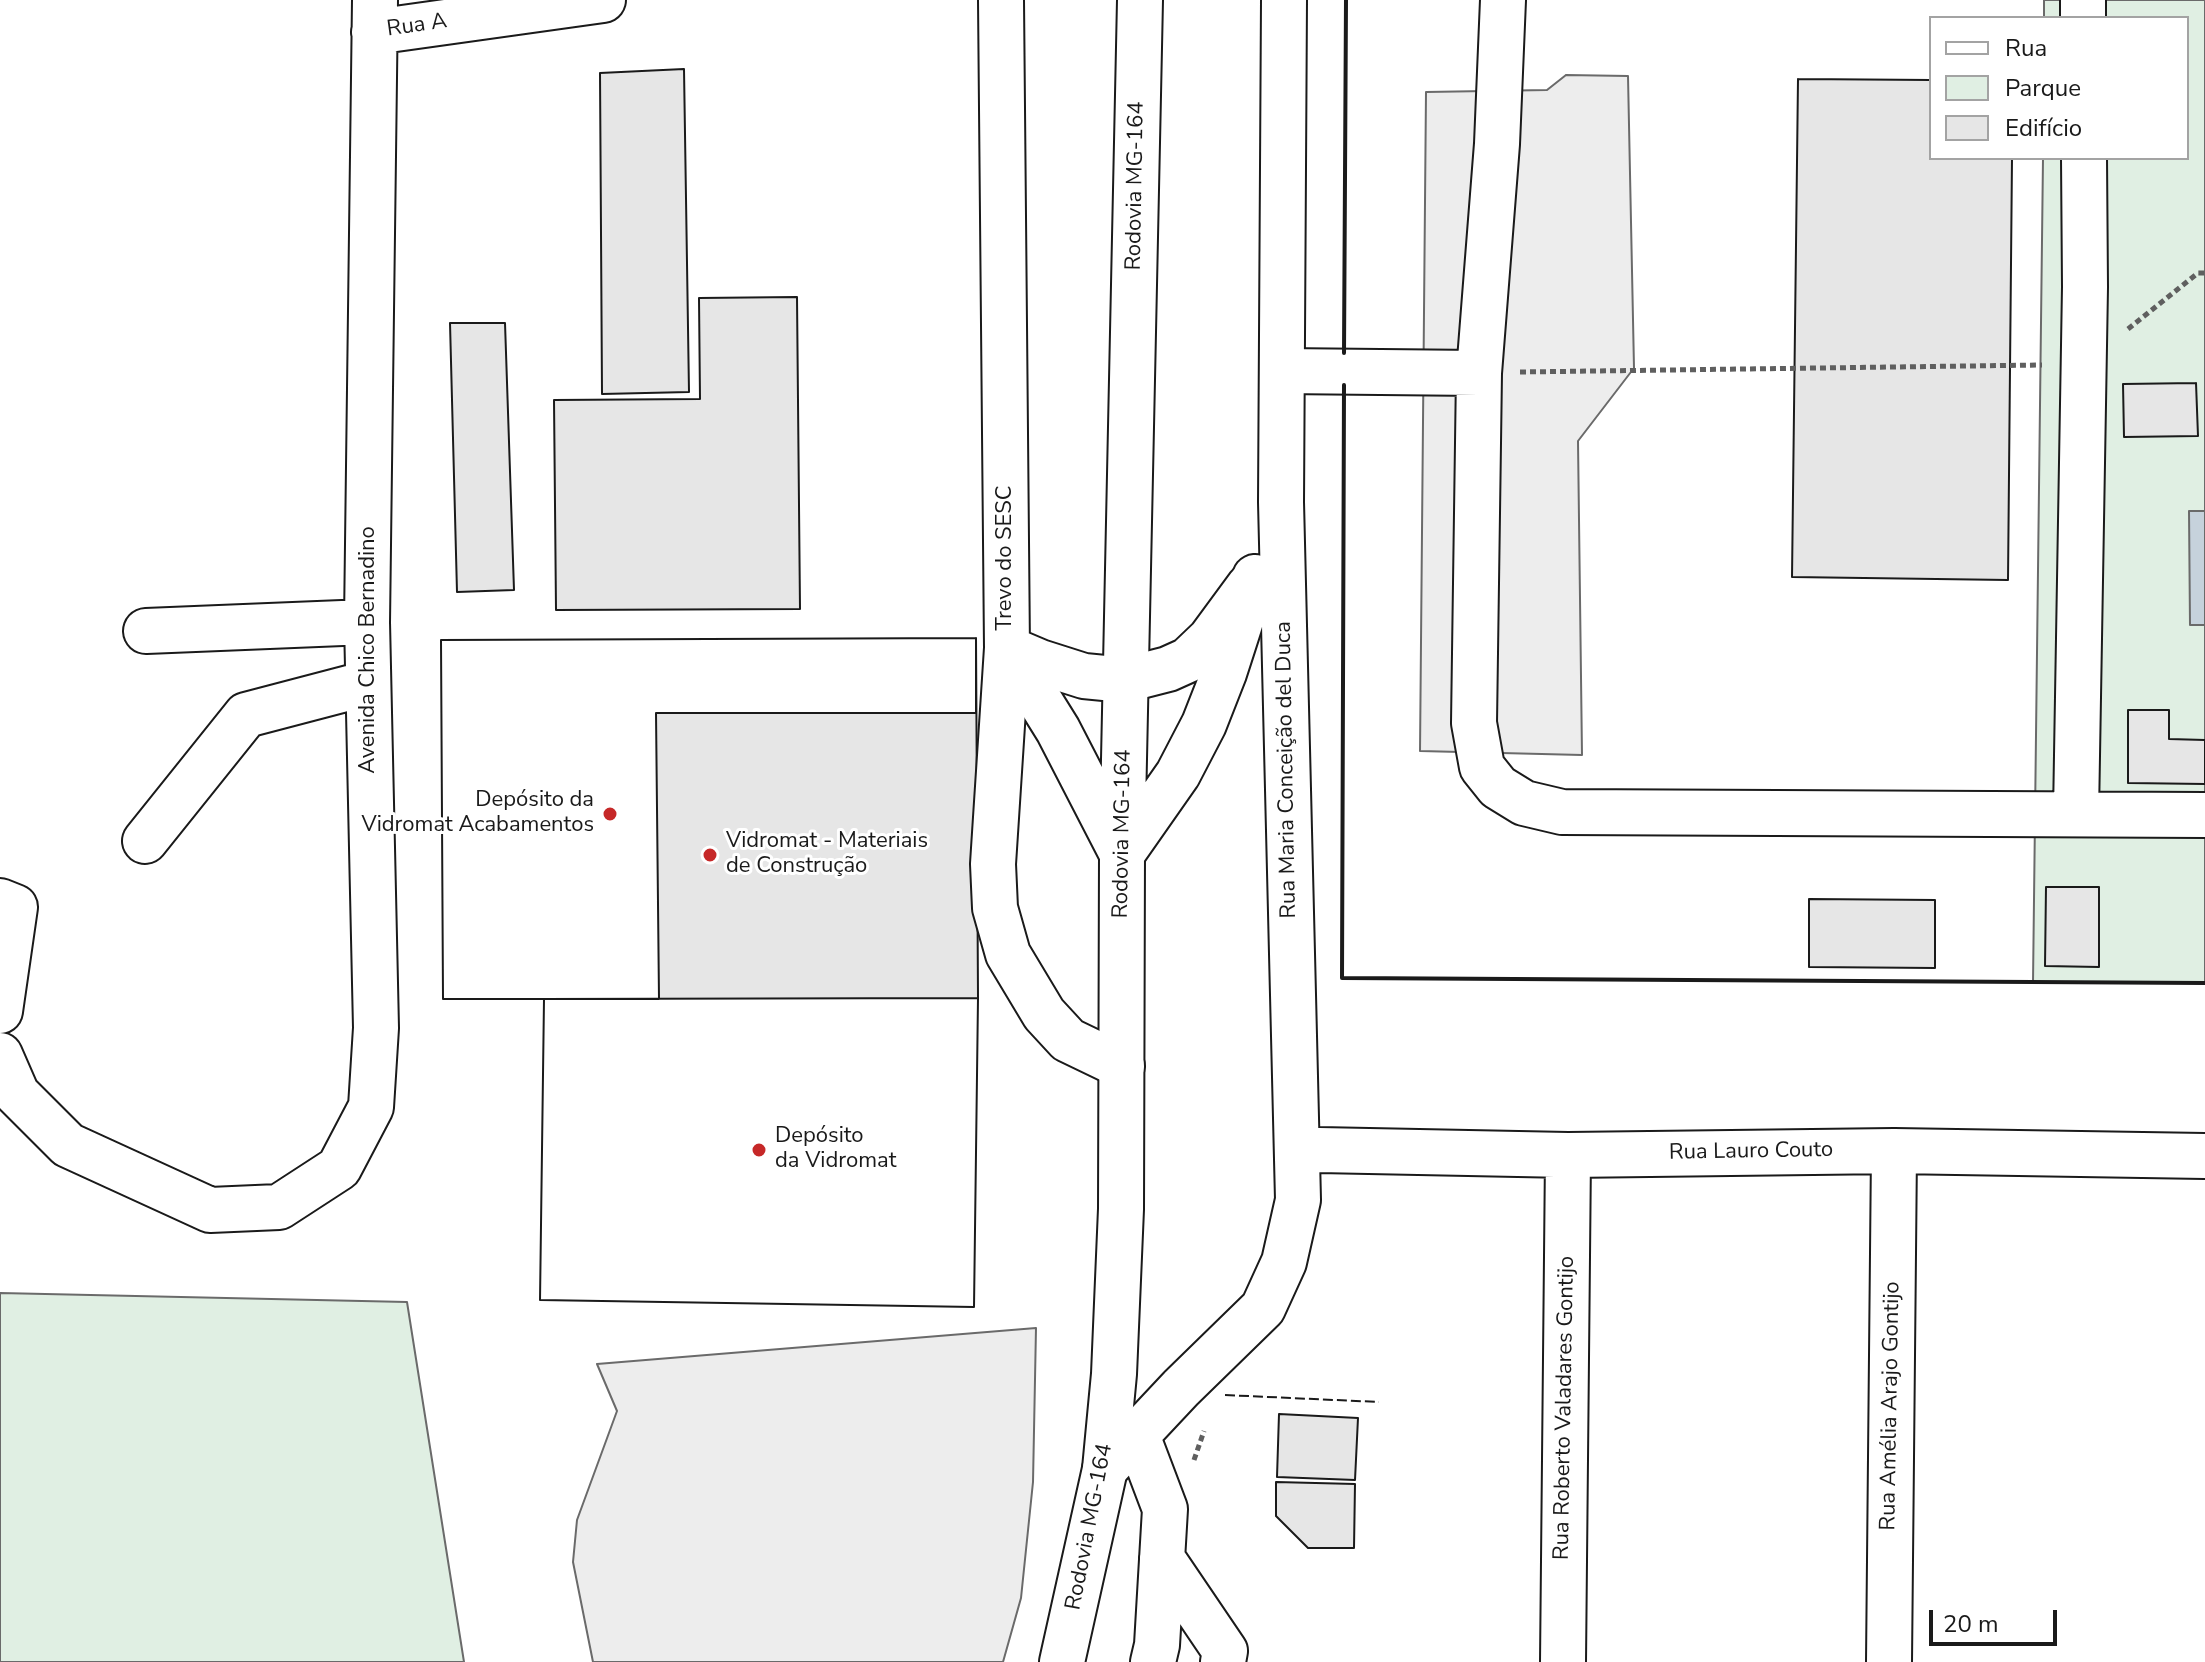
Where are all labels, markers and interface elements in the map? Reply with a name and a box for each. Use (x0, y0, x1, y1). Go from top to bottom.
street label: Rua A (385, 9, 449, 43)
legend (1929, 16, 2189, 160)
text: Rua (2005, 32, 2047, 64)
text: Parque (2005, 72, 2081, 104)
street label: Rodovia MG-164 (1121, 101, 1151, 271)
text: Edifício (2005, 112, 2082, 144)
street label: Trevo do SESC (993, 485, 1019, 631)
street label: Avenida Chico Bernadino (356, 526, 382, 774)
street label: Rua Maria Conceição del Duca (1271, 621, 1303, 919)
street label: Rodovia MG-164 (1108, 749, 1138, 919)
place label: Depósito da Vidromat Acabamentos (361, 788, 594, 840)
marker: Depósito da Vidromat Acabamentos (601, 805, 619, 823)
place label: Vidromat - Materiais de Construção (726, 829, 928, 880)
marker: Vidromat - Materiais de Construção (701, 846, 719, 864)
place label: Depósito da Vidromat (775, 1124, 896, 1176)
street label: Rua Lauro Couto (1669, 1137, 1833, 1167)
marker: Depósito da Vidromat (750, 1141, 768, 1159)
street label: Rua Roberto Valadares Gontijo (1549, 1256, 1581, 1560)
street label: Rua Amélia Arajo Gontijo (1876, 1281, 1906, 1531)
street label: Rodovia MG-164 (1061, 1442, 1119, 1612)
scale bar (1933, 1594, 2061, 1644)
text: 20 m (1943, 1608, 1999, 1640)

